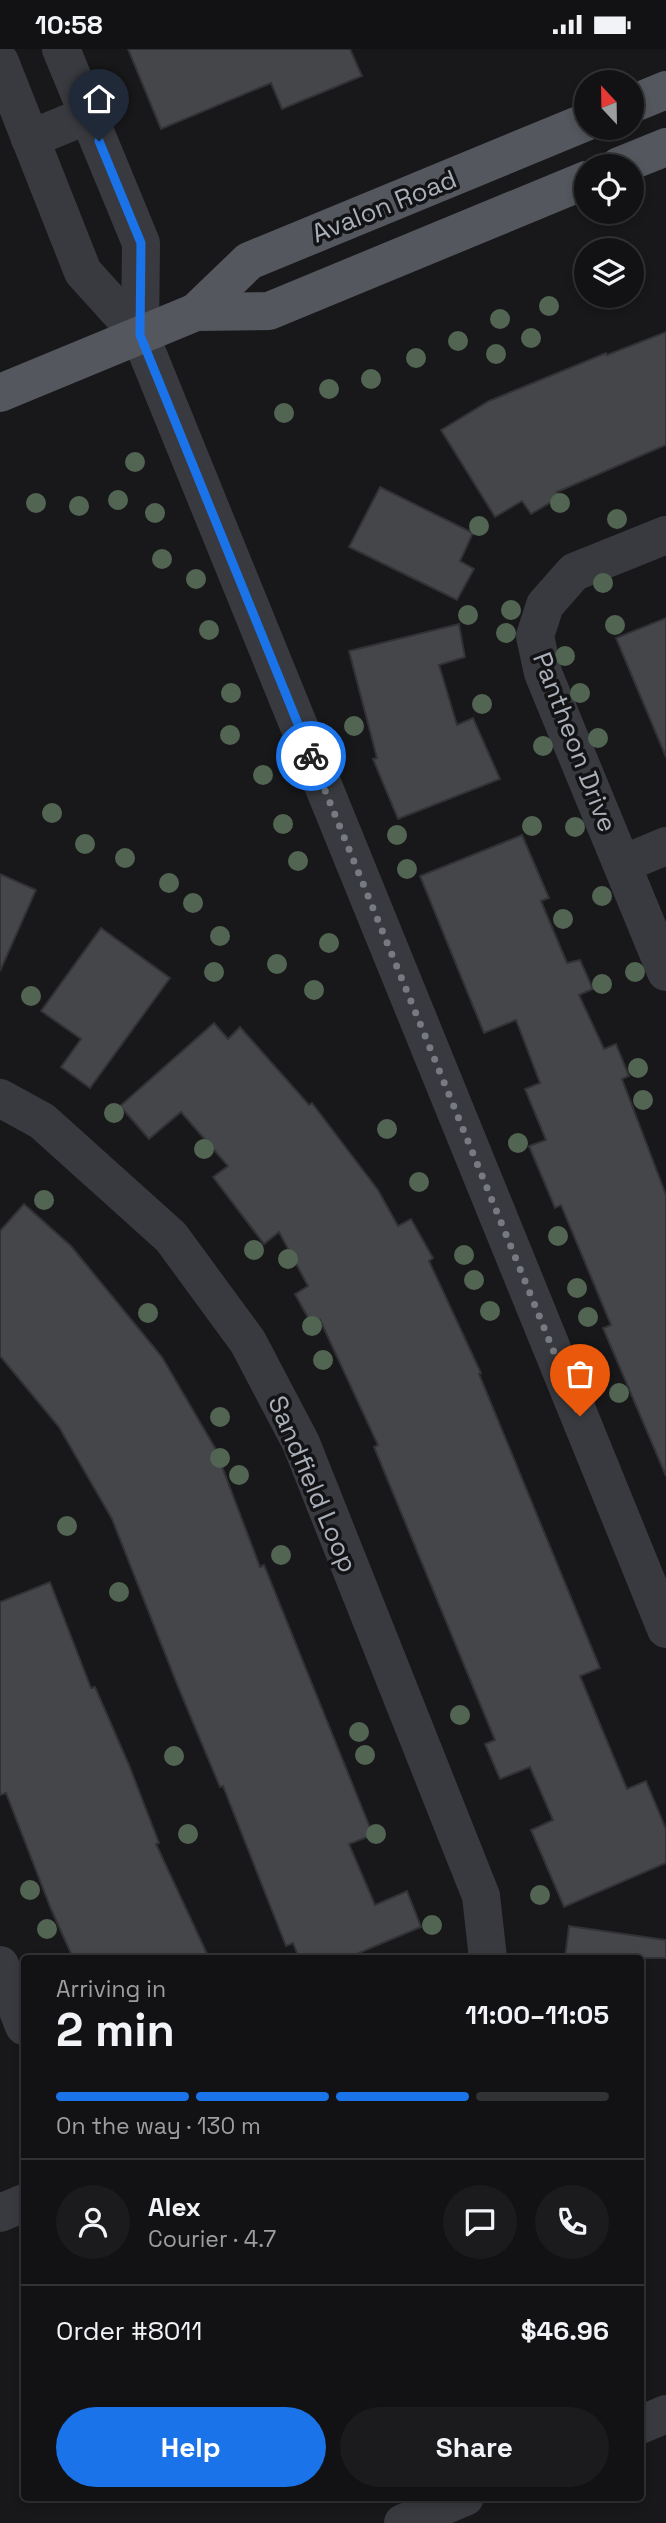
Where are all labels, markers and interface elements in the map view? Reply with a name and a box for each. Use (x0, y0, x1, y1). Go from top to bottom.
text: 10:58 (35, 8, 103, 42)
pin (69, 69, 129, 141)
north arrow (574, 70, 644, 140)
map controls (574, 70, 644, 308)
icon: home (80, 80, 118, 118)
button: locate (574, 154, 644, 224)
street label: Avalon Road (307, 162, 461, 250)
button: layers (574, 238, 644, 308)
street label: Pantheon Drive (525, 647, 625, 837)
courier (276, 721, 346, 791)
icon: bike (292, 737, 330, 775)
pin (550, 1344, 610, 1416)
icon: bag (561, 1355, 599, 1393)
street label: Sandfield Loop (260, 1390, 366, 1578)
text: Arriving in (56, 1974, 166, 2004)
text: 11:00–11:05 (465, 1998, 609, 2032)
text: 2 min (56, 2001, 175, 2059)
text: On the way · 130 m (56, 2111, 261, 2141)
button: person (56, 2185, 130, 2259)
button: chat (443, 2185, 517, 2259)
button: phone (535, 2185, 609, 2259)
text: Alex (148, 2190, 201, 2224)
text: Courier · 4.7 (148, 2224, 276, 2254)
text: Order #8011 (56, 2314, 202, 2348)
text: $46.96 (521, 2314, 609, 2348)
button: Help (56, 2407, 326, 2487)
button: Share (340, 2407, 609, 2487)

